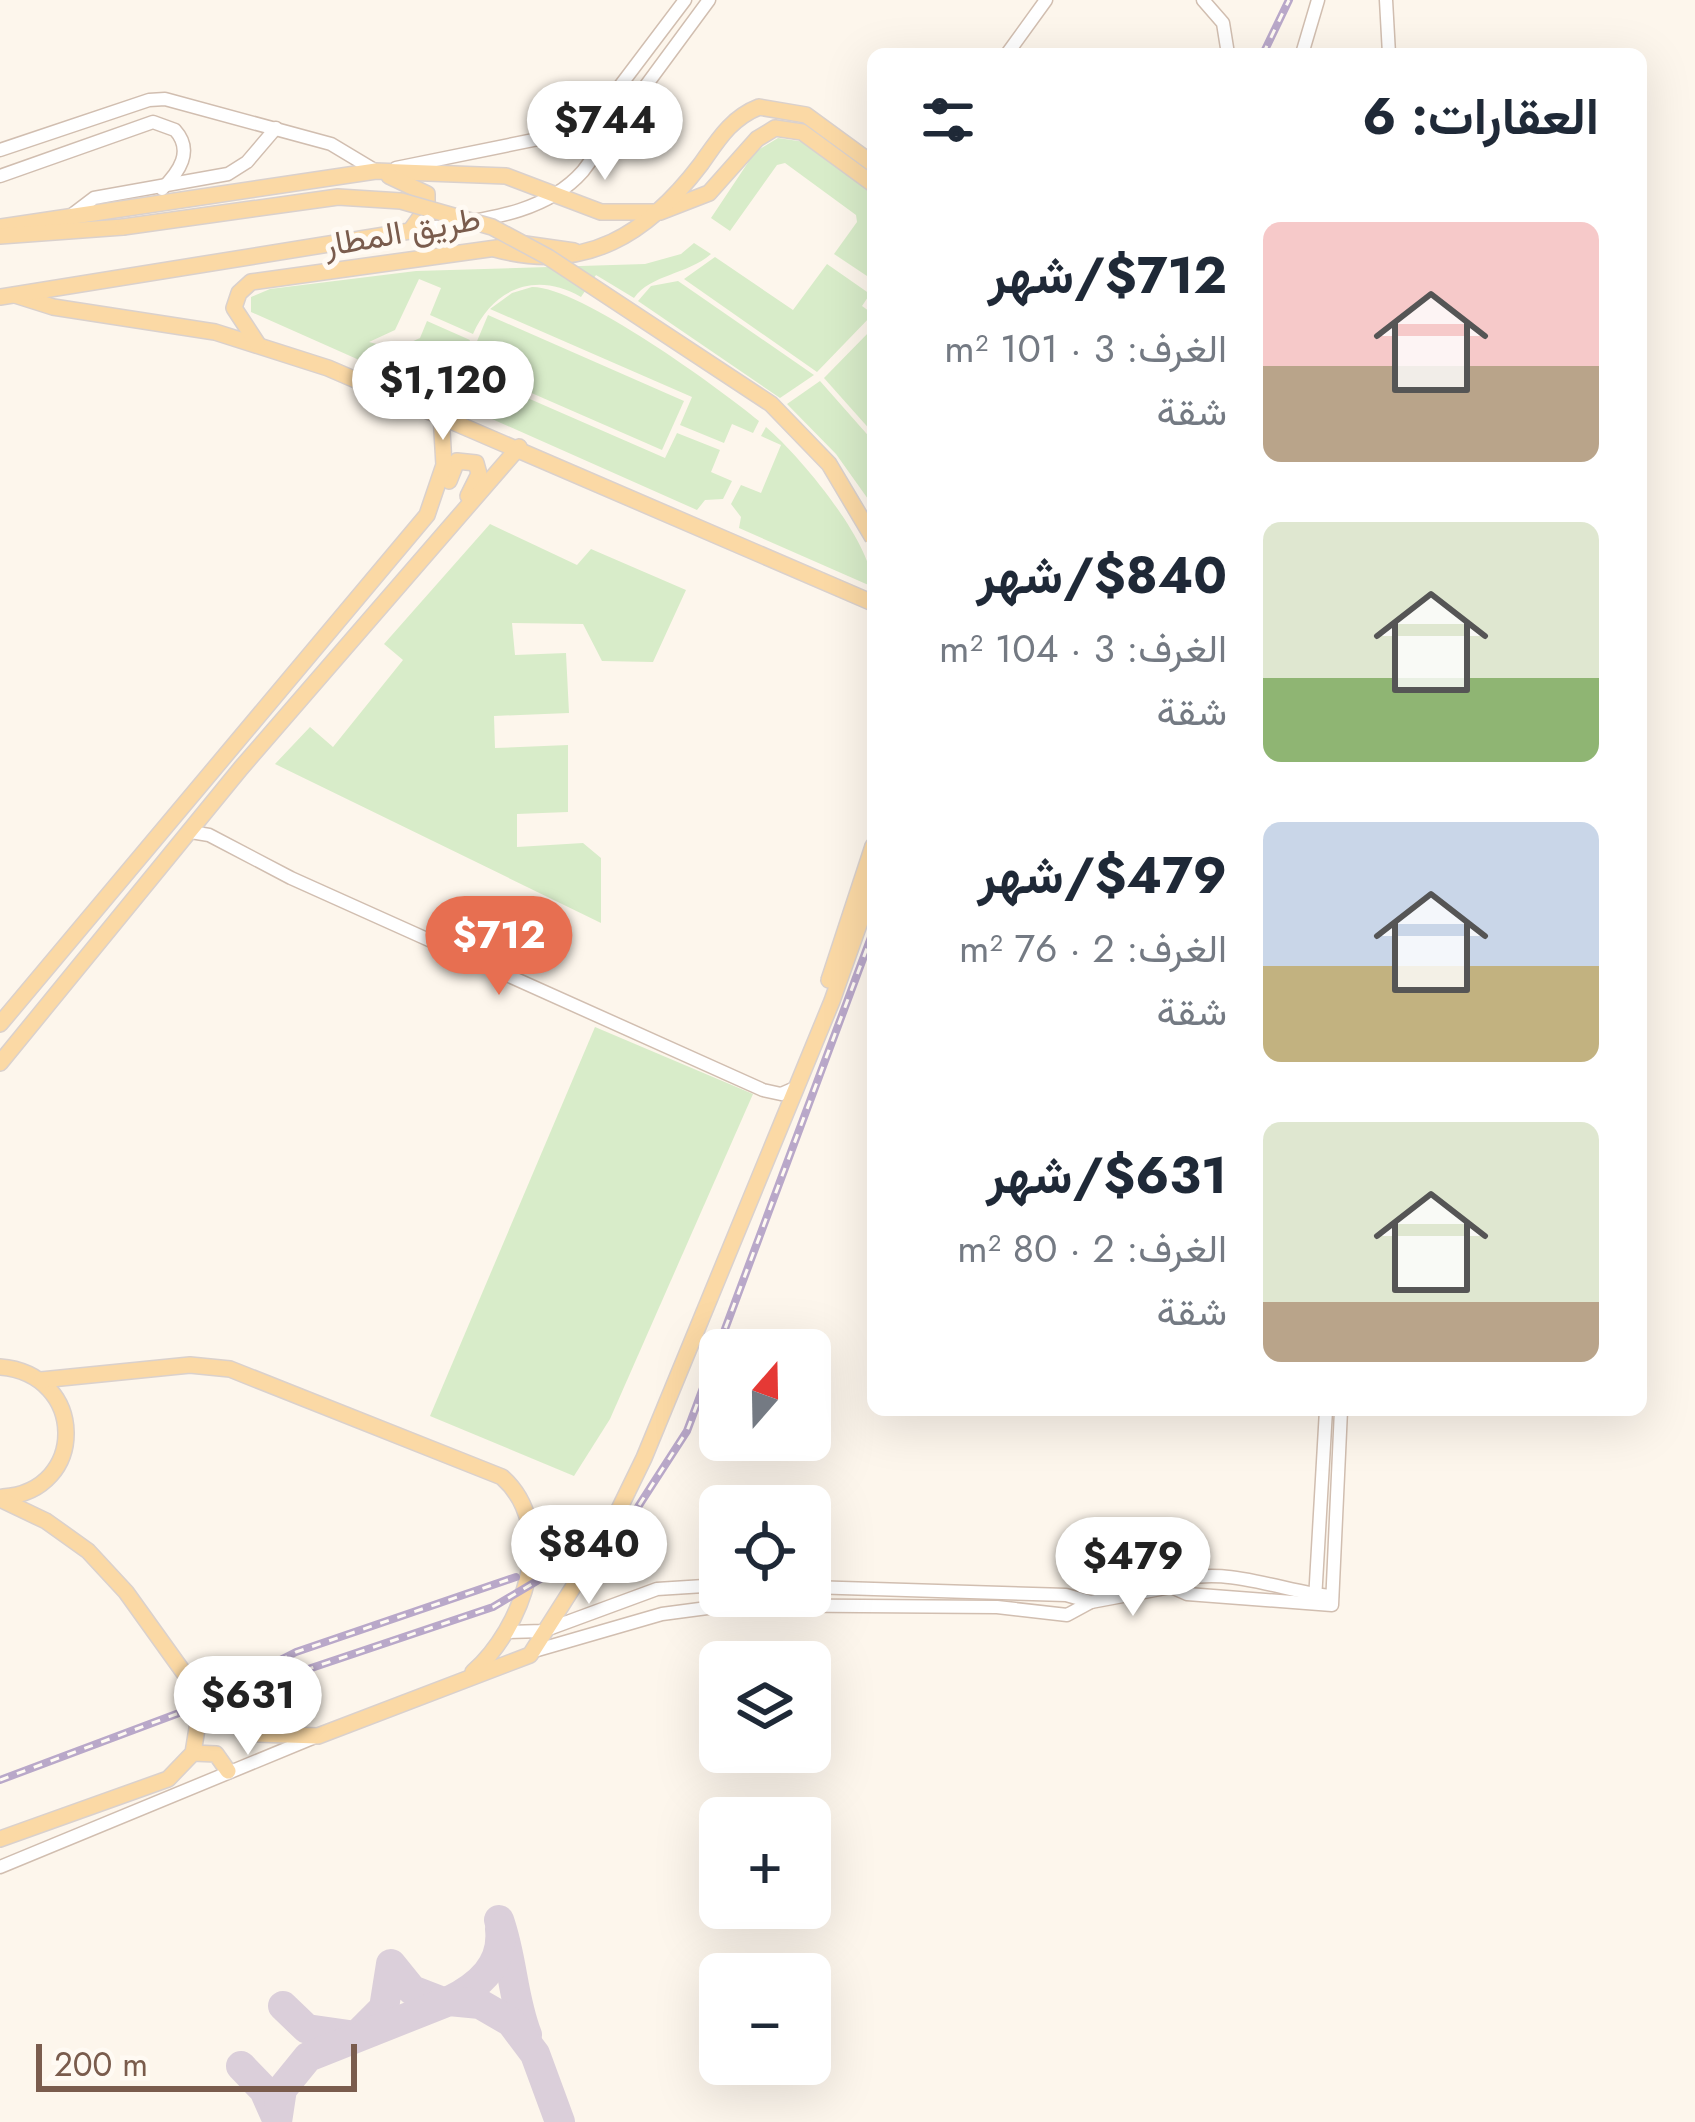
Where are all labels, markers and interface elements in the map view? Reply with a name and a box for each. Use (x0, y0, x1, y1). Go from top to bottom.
text: العقارات: 6 (1362, 79, 1599, 153)
pin: $744 (534, 81, 676, 183)
icon: filters (915, 87, 981, 153)
text: $744 (554, 91, 656, 148)
street label: طريق المطار (319, 195, 484, 269)
text: $712/شهر (988, 238, 1227, 312)
icon: home (1359, 270, 1503, 414)
text: الغرف: 3 · 101 m² (944, 320, 1227, 377)
pin: $1,120 (345, 341, 541, 443)
text: $1,120 (379, 351, 507, 408)
text: شقة (1157, 383, 1227, 440)
text: $840/شهر (977, 538, 1227, 612)
icon: home (1359, 570, 1503, 714)
text: الغرف: 3 · 104 m² (939, 620, 1227, 677)
text: شقة (1157, 683, 1227, 740)
text: $479/شهر (977, 838, 1227, 912)
icon: home (1359, 870, 1503, 1014)
pin: $712 (428, 896, 570, 998)
text: $712 (452, 906, 546, 963)
text: الغرف: 2 · 76 m² (959, 920, 1227, 977)
text: شقة (1157, 983, 1227, 1040)
text: $631/شهر (986, 1138, 1227, 1212)
icon: home (1359, 1170, 1503, 1314)
text: الغرف: 2 · 80 m² (957, 1220, 1227, 1277)
text: شقة (1157, 1283, 1227, 1340)
north arrow (699, 1329, 831, 1461)
map controls (699, 1329, 831, 2085)
button: locate (699, 1485, 831, 1617)
pin: $840 (518, 1505, 660, 1607)
text: $840 (538, 1515, 640, 1572)
pin: $479 (1062, 1517, 1204, 1619)
text: $479 (1082, 1527, 1184, 1584)
button: layers (699, 1641, 831, 1773)
pin: $631 (177, 1656, 319, 1758)
text: $631 (201, 1666, 295, 1723)
button: + (699, 1797, 831, 1929)
button: − (699, 1953, 831, 2085)
scale bar (36, 2038, 357, 2091)
text: 200 m (54, 2041, 148, 2088)

